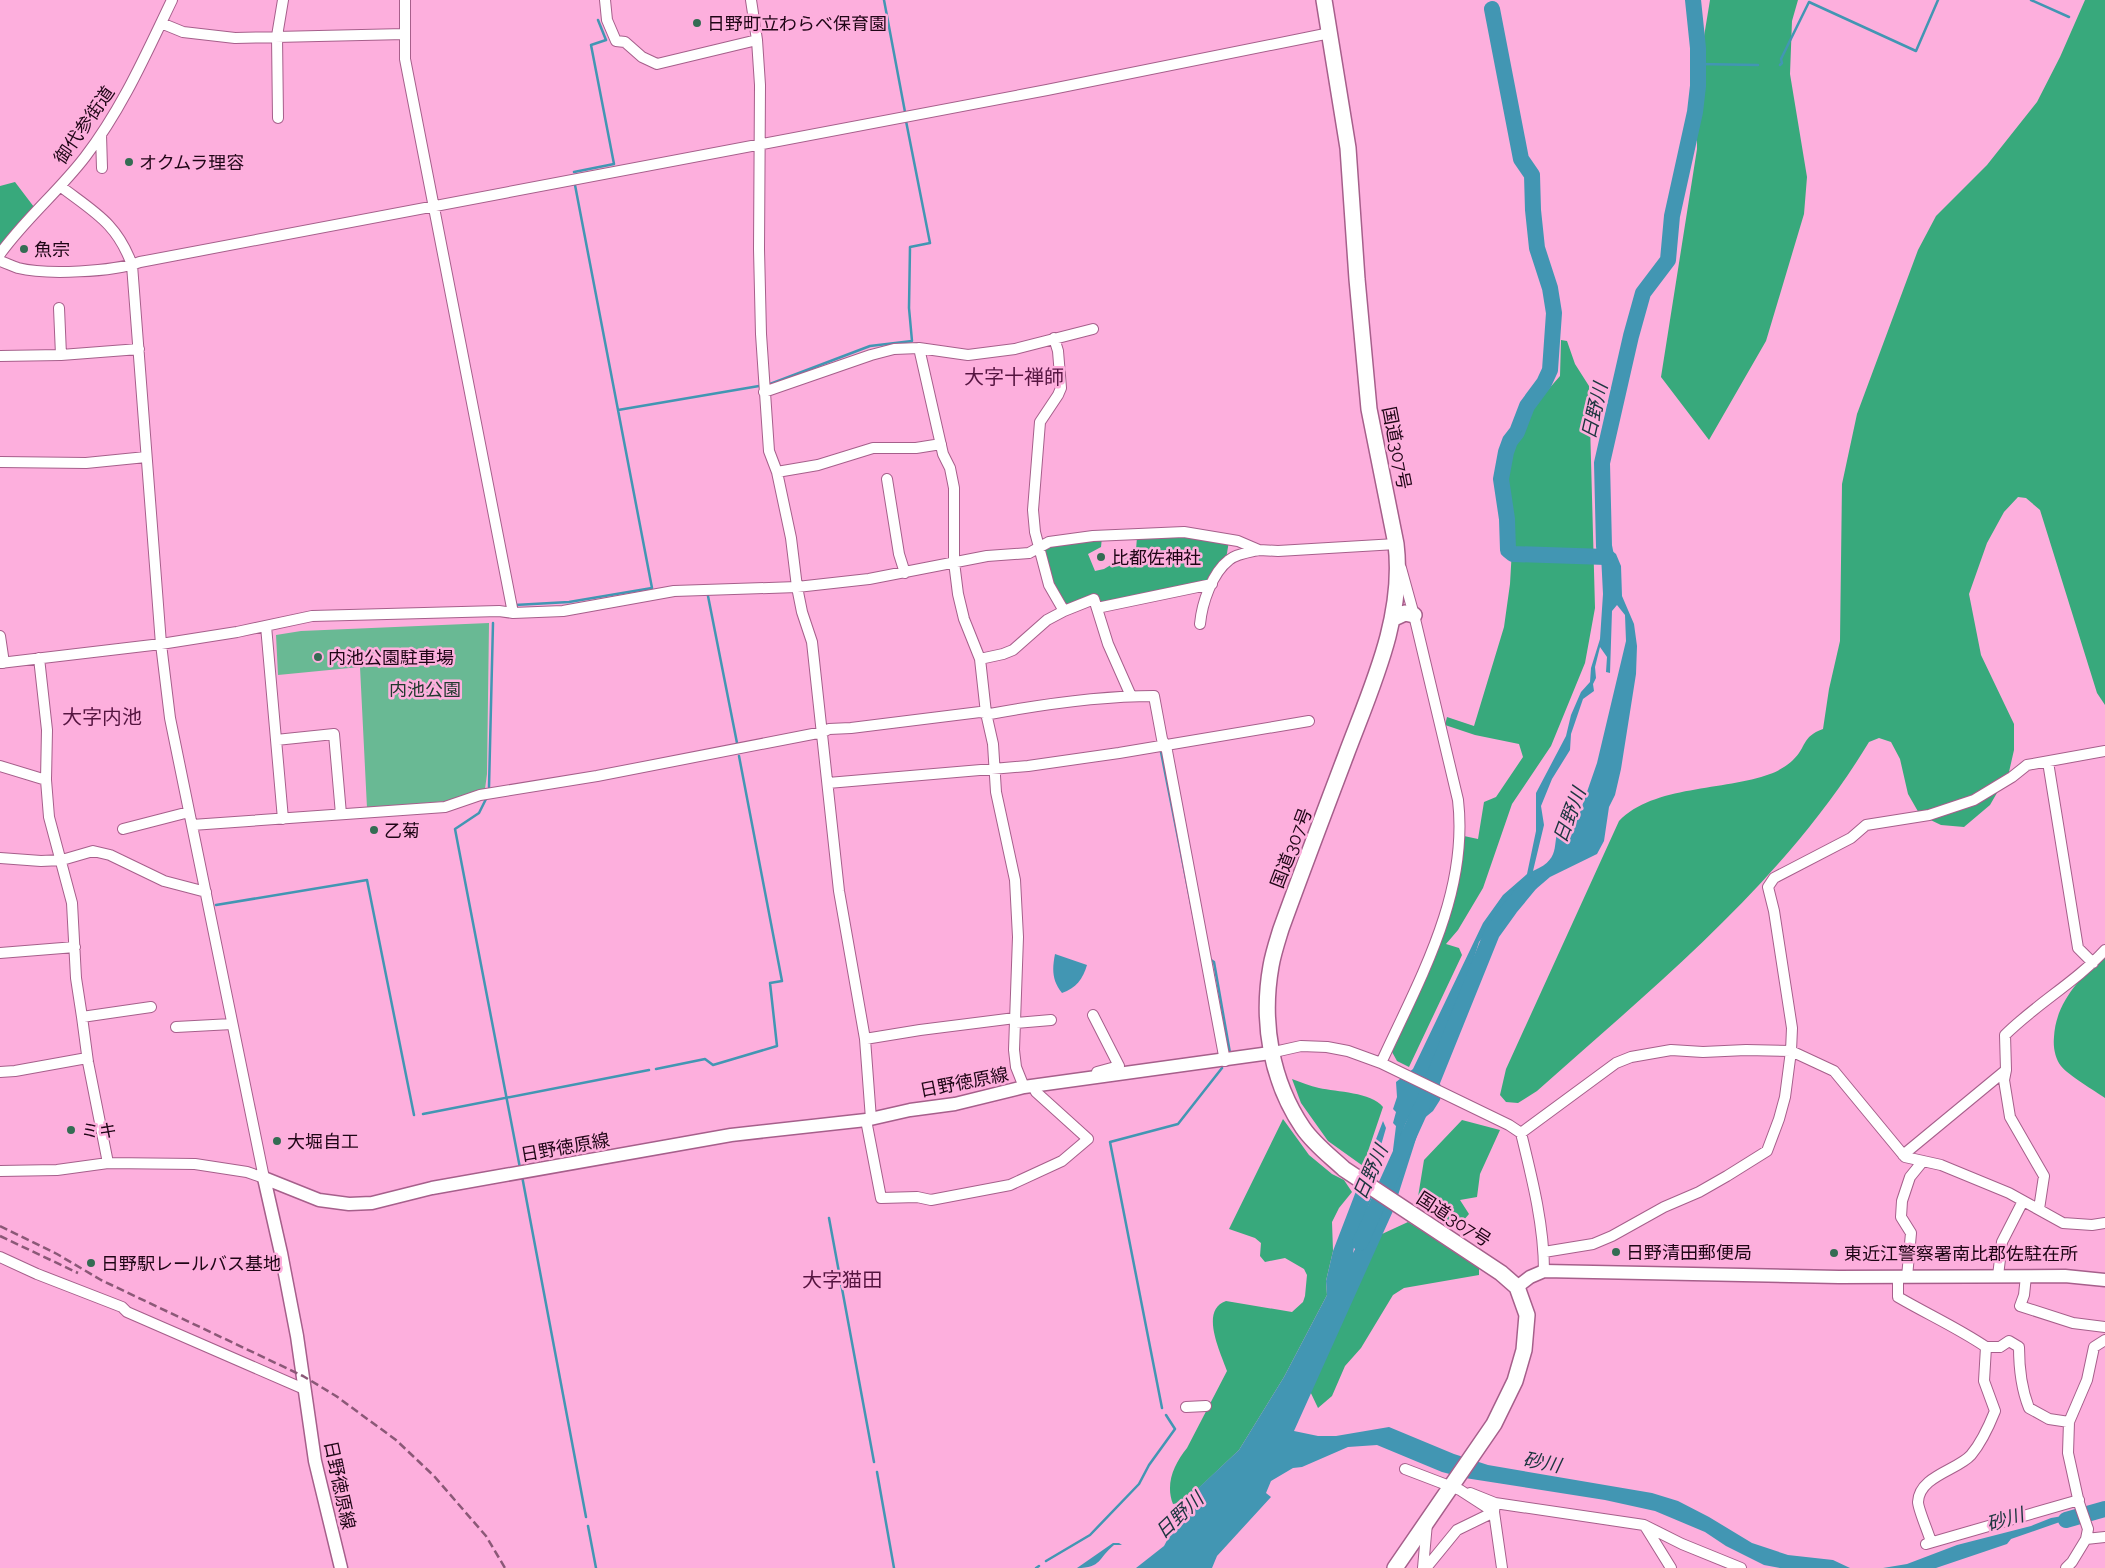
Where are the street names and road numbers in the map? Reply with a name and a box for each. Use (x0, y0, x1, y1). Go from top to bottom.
street label: 御代参街道 (50, 82, 118, 168)
street label: 国道307号 (1379, 405, 1415, 491)
street label: 国道307号 (1266, 805, 1316, 891)
street label: 日野徳原線 (918, 1063, 1010, 1101)
street label: 日野徳原線 (519, 1129, 611, 1165)
street label: 国道307号 (1413, 1187, 1495, 1251)
street label: 日野徳原線 (320, 1439, 360, 1531)

